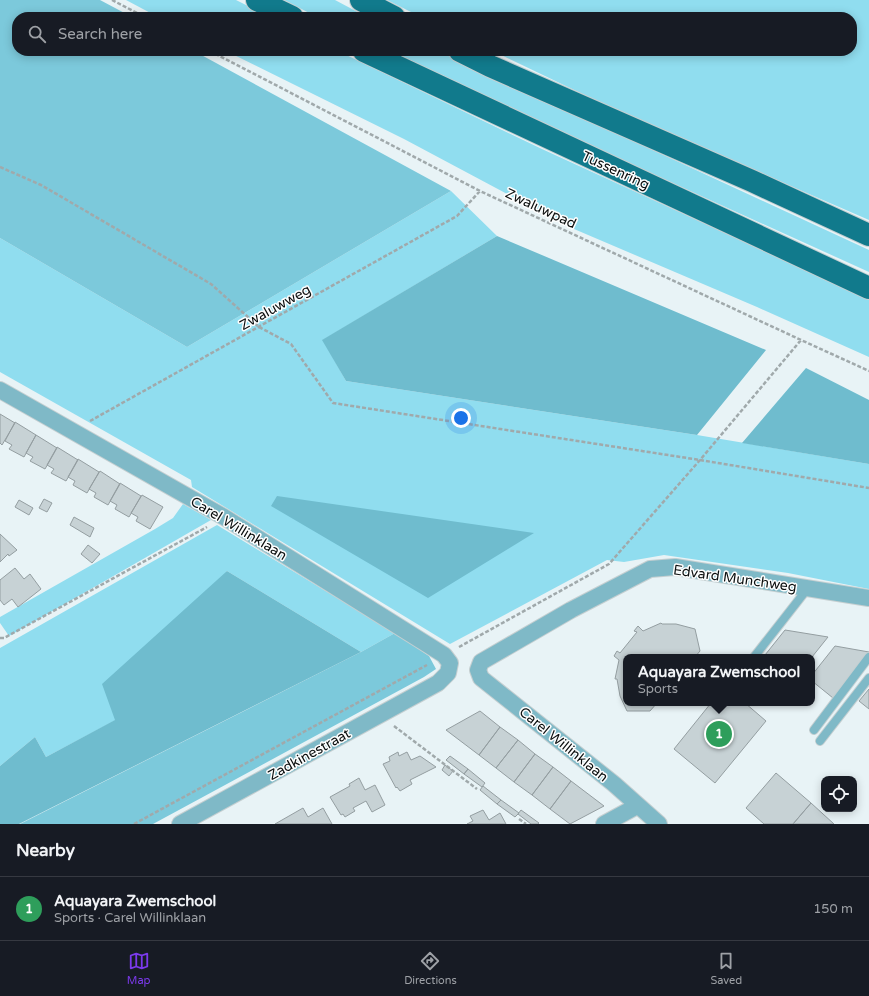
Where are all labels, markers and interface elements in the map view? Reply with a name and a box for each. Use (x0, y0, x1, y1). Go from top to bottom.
search box (12, 12, 857, 56)
icon: search (26, 23, 48, 45)
text: Search here (58, 25, 142, 43)
street label: Tussenring (579, 147, 652, 193)
street label: Zwaluwpad (503, 185, 579, 232)
street label: Zwaluwweg (237, 281, 314, 334)
your location (451, 408, 471, 428)
street label: Carel Willinklaan (187, 493, 290, 564)
street label: Edvard Munchweg (672, 561, 798, 596)
popup (623, 654, 815, 706)
text: Aquayara Zwemschool (638, 663, 800, 681)
text: Sports (638, 681, 678, 697)
street label: Carel Willinklaan (516, 703, 612, 786)
pin: 1 (706, 719, 732, 749)
street label: Zadkinestraat (265, 725, 354, 784)
map controls (821, 776, 857, 812)
button: locate (821, 776, 857, 812)
text: Nearby (16, 840, 75, 861)
text: Aquayara Zwemschool (54, 892, 216, 910)
text: 1 (25, 901, 33, 917)
text: 150 m (813, 901, 853, 917)
text: Sports · Carel Willinklaan (54, 910, 206, 926)
tab: Map (127, 950, 151, 987)
tab: Directions (404, 950, 457, 987)
tab: Saved (710, 950, 742, 987)

